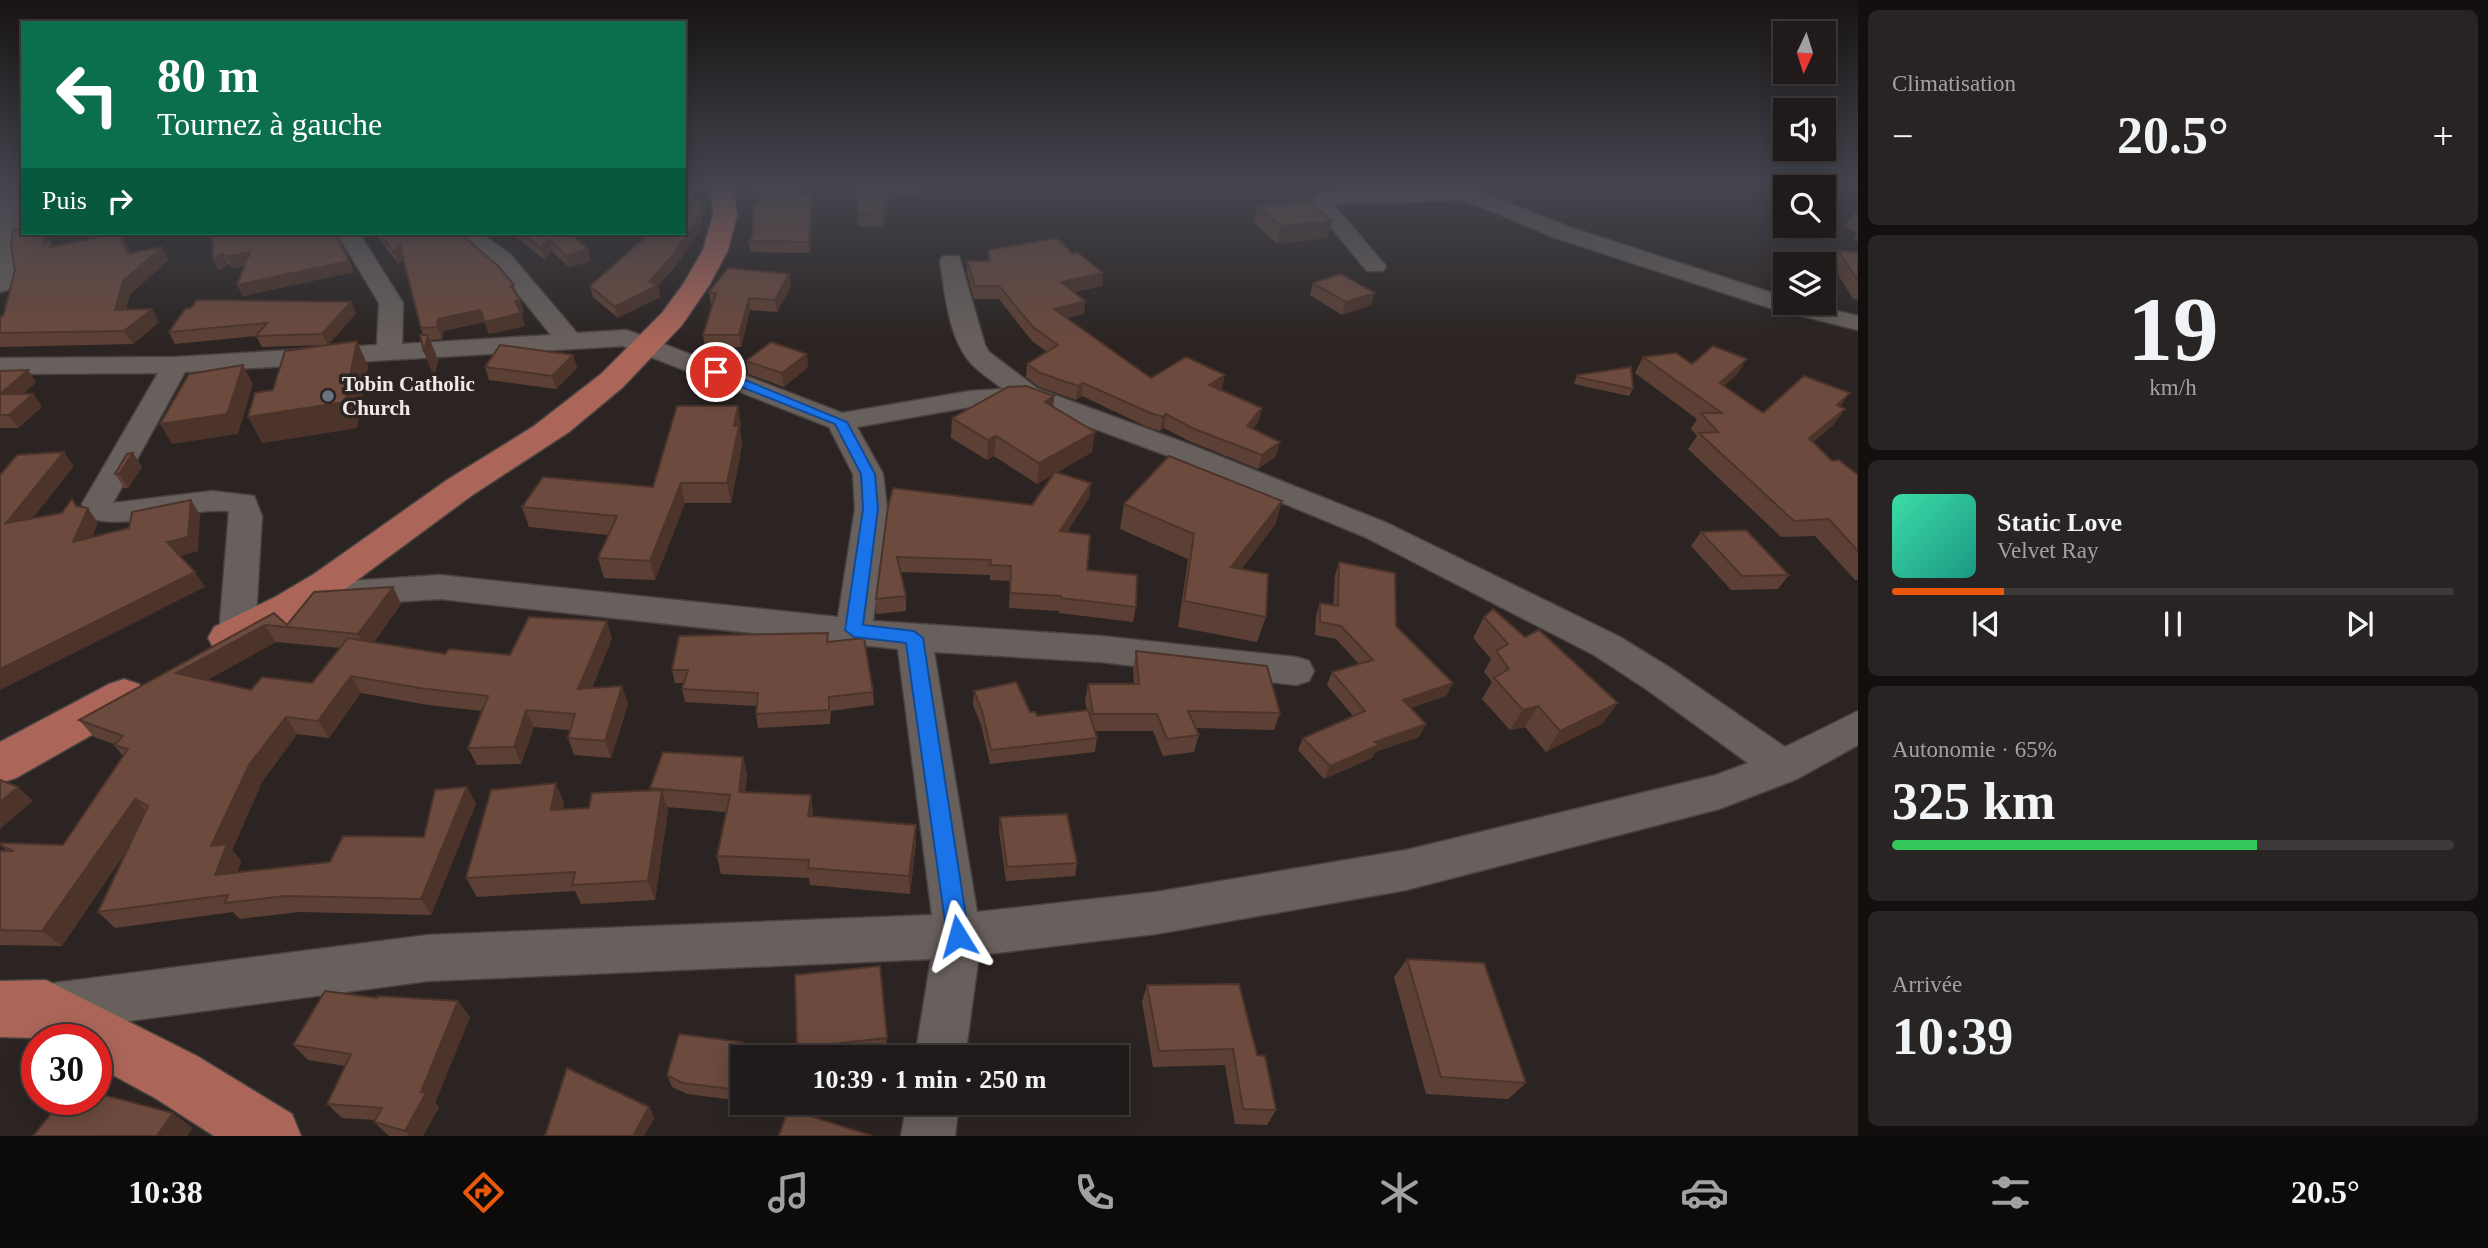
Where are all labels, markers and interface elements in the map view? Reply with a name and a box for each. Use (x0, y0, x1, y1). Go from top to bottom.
north arrow (1773, 21, 1836, 84)
map controls (1773, 21, 1836, 315)
text: 80 m (157, 48, 259, 103)
icon: left (42, 49, 133, 140)
text: Climatisation (1892, 71, 2016, 96)
button: sound (1773, 98, 1836, 161)
text: Tournez à gauche (157, 106, 382, 142)
text: 20.5° (2117, 107, 2229, 164)
text: − (1892, 115, 1913, 157)
text: + (2433, 115, 2454, 157)
button: search (1773, 175, 1836, 238)
icon: right (101, 182, 139, 220)
text: Puis (42, 186, 87, 215)
button: layers (1773, 252, 1836, 315)
text: 19 (2128, 279, 2219, 380)
pin (686, 342, 746, 402)
icon: arrive (697, 353, 735, 391)
place label: Tobin Catholic Church (342, 372, 475, 420)
text: km/h (2149, 375, 2197, 400)
marker: Tobin Catholic Church (320, 388, 336, 404)
text: Static Love (1997, 508, 2122, 537)
text: Velvet Ray (1997, 538, 2099, 563)
icon: previous (1967, 605, 2005, 643)
icon: pause (2154, 605, 2192, 643)
icon: next (2341, 605, 2379, 643)
text: Autonomie · 65% (1892, 737, 2057, 762)
text: 325 km (1892, 773, 2055, 830)
position arrow (921, 899, 995, 973)
text: Arrivée (1892, 972, 1962, 997)
text: 10:39 (1892, 1008, 2013, 1065)
speed limit sign: 30 (21, 1024, 112, 1115)
text: 10:39 · 1 min · 250 m (813, 1065, 1047, 1094)
icon: directions (459, 1168, 508, 1217)
icon: music (764, 1168, 813, 1217)
icon: phone (1070, 1168, 1119, 1217)
icon: climate (1375, 1168, 1424, 1217)
icon: car (1680, 1168, 1729, 1217)
icon: filters (1986, 1168, 2035, 1217)
text: 10:38 (128, 1174, 203, 1210)
text: 20.5° (2291, 1174, 2360, 1210)

